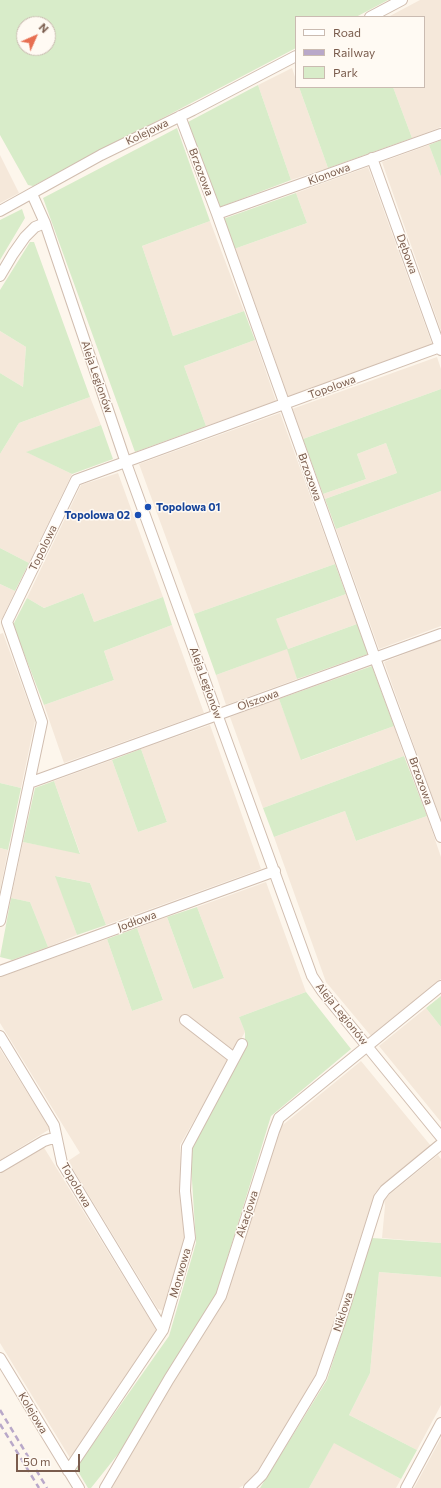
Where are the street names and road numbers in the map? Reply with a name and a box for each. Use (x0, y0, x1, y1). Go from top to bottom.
street label: Kolejowa (124, 116, 170, 148)
street label: Brzozowa (186, 146, 216, 198)
street label: Klonowa (306, 160, 352, 188)
street label: Dębowa (394, 232, 420, 276)
street label: Aleja Legionów (78, 339, 116, 415)
street label: Topolowa (306, 372, 358, 402)
street label: Brzozowa (295, 451, 325, 503)
street label: Topolowa (26, 523, 60, 573)
street label: Aleja Legionów (187, 645, 225, 721)
street label: Olszowa (236, 686, 280, 714)
street label: Brzozowa (406, 755, 436, 807)
street label: Jodłowa (116, 908, 158, 934)
street label: Aleja Legionów (313, 980, 371, 1048)
street label: Topolowa (58, 1160, 94, 1210)
street label: Akacjowa (233, 1189, 261, 1239)
street label: Morwowa (167, 1247, 193, 1299)
street label: Niklowa (330, 1291, 356, 1333)
street label: Kolejowa (16, 1390, 50, 1436)

